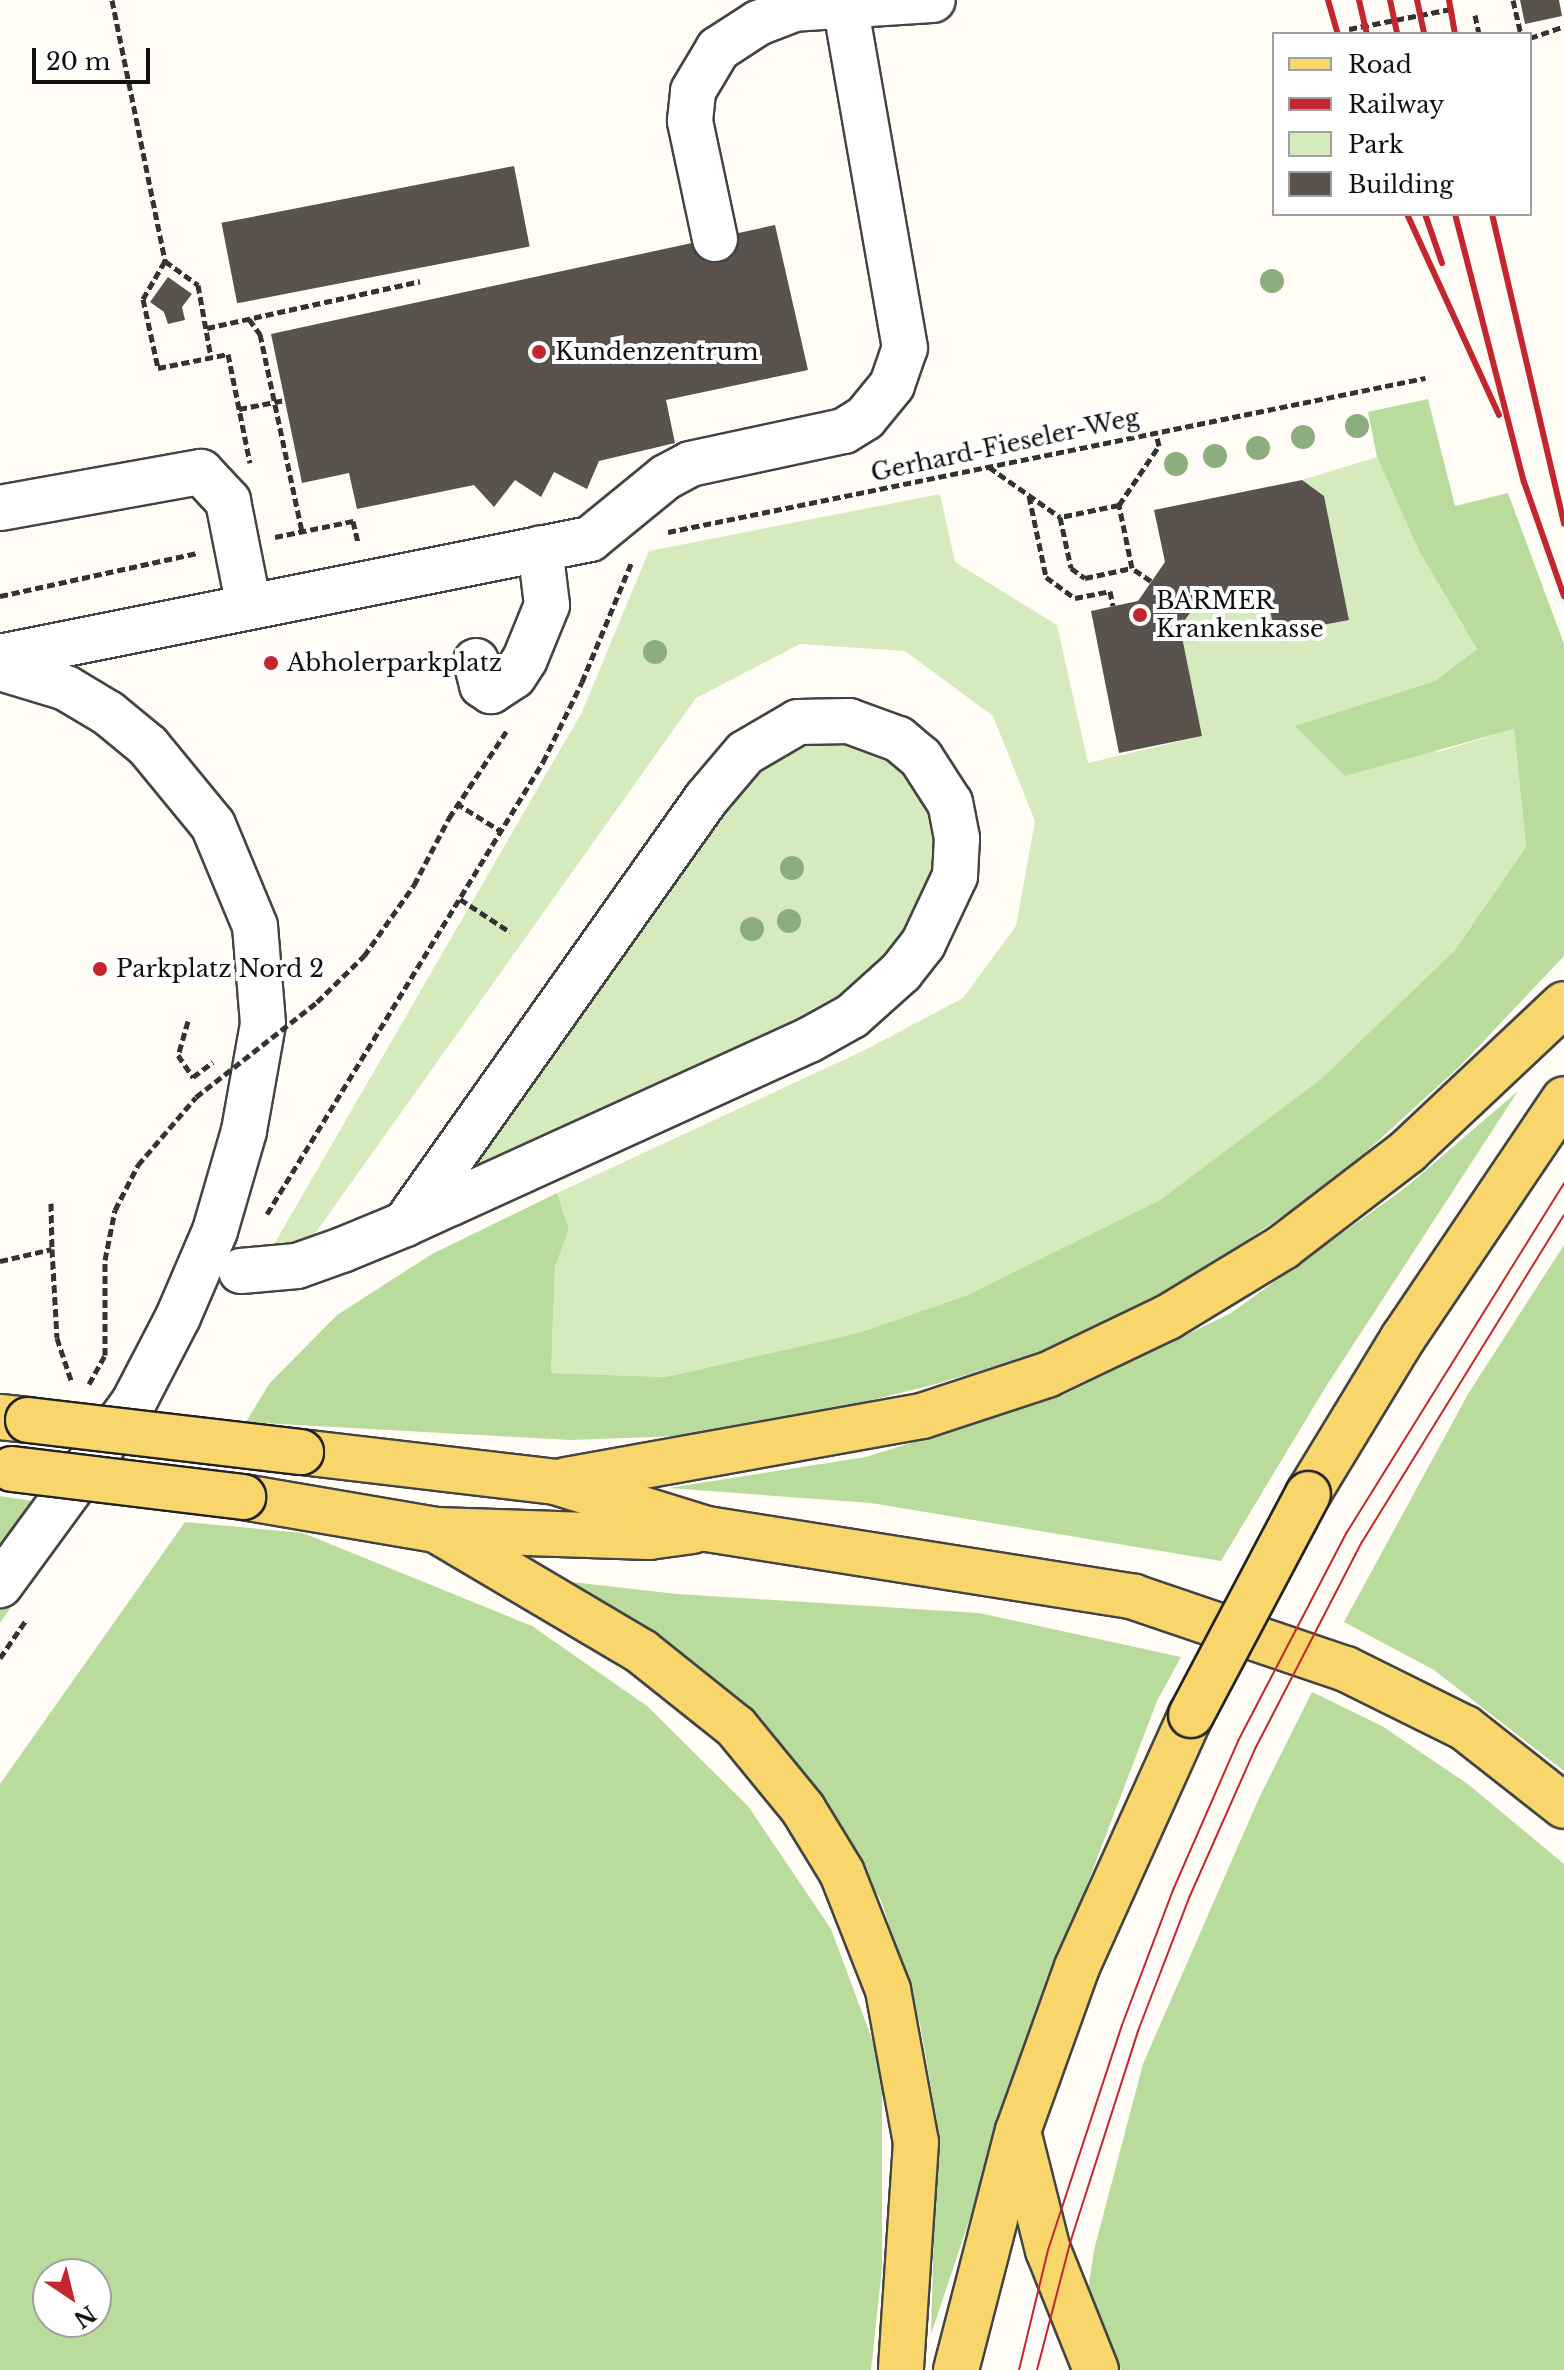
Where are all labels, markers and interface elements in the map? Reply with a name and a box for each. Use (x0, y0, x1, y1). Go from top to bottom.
scale bar (36, 32, 154, 82)
legend (1272, 32, 1532, 216)
text: 20 m (46, 47, 111, 76)
text: Road (1348, 50, 1412, 79)
text: Railway (1348, 90, 1444, 119)
text: Park (1348, 130, 1404, 159)
text: Building (1348, 170, 1454, 199)
place label: Kundenzentrum (555, 338, 759, 366)
marker: Kundenzentrum (530, 343, 548, 361)
street label: Gerhard-Fieseler-Weg (868, 402, 1142, 488)
place label: BARMER Krankenkasse (1156, 587, 1324, 643)
marker: BARMER Krankenkasse (1131, 606, 1149, 624)
place label: Abholerparkplatz (287, 649, 502, 677)
marker: Abholerparkplatz (262, 654, 280, 672)
place label: Parkplatz Nord 2 (116, 955, 324, 983)
marker: Parkplatz Nord 2 (91, 960, 109, 978)
north arrow (32, 2258, 112, 2338)
text: N (69, 2299, 101, 2333)

